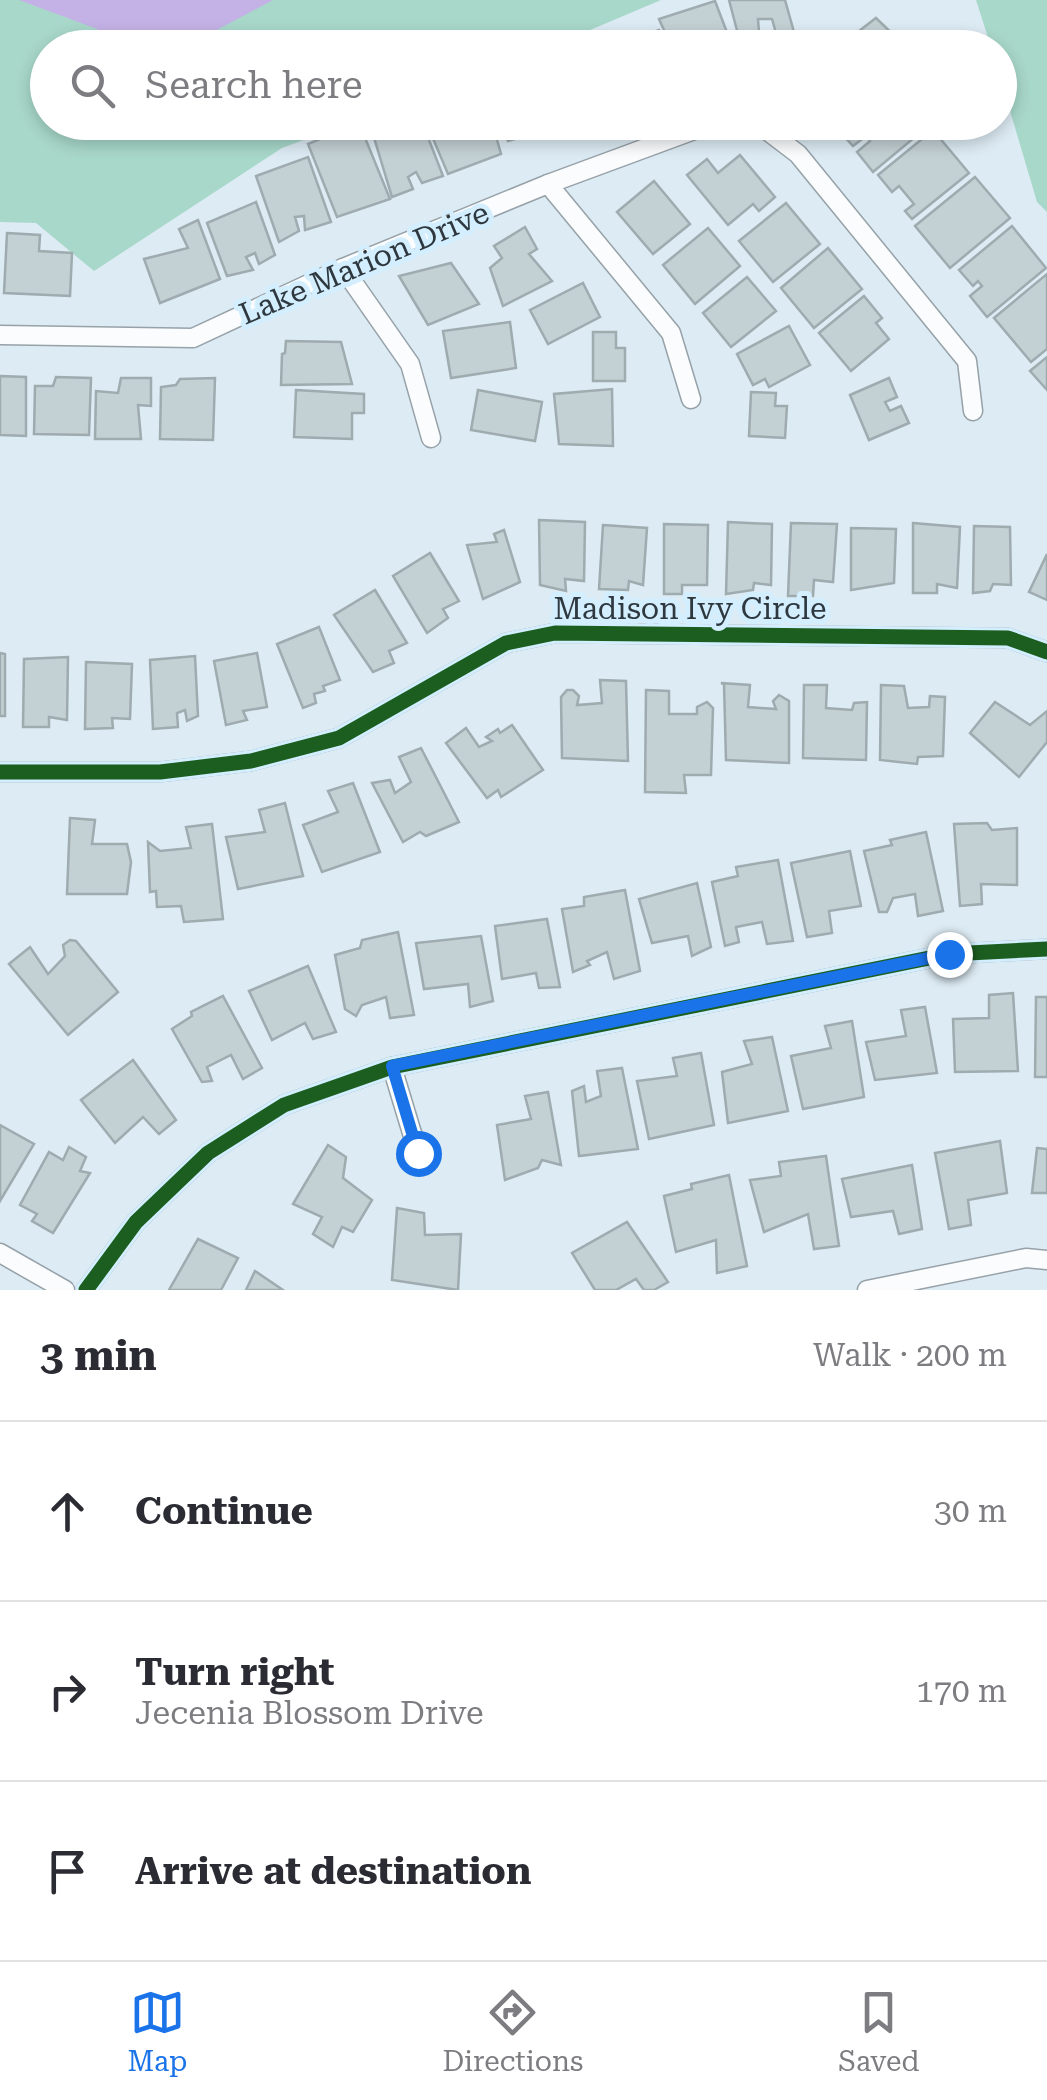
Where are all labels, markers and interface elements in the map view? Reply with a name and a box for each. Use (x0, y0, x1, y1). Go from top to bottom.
search box (30, 30, 1017, 140)
icon: search (65, 58, 120, 113)
text: Search here (145, 63, 363, 107)
street label: Lake Marion Drive (234, 195, 494, 331)
street label: Madison Ivy Circle (553, 591, 827, 626)
route end (927, 932, 973, 978)
route start (396, 1131, 442, 1177)
text: 3 min (40, 1331, 157, 1380)
text: Walk · 200 m (813, 1336, 1007, 1374)
icon: ahead (40, 1484, 95, 1539)
text: Continue (135, 1489, 313, 1533)
text: 30 m (934, 1492, 1007, 1530)
text: Turn right (135, 1650, 334, 1694)
icon: right (40, 1664, 95, 1719)
text: 170 m (916, 1672, 1007, 1710)
text: Jecenia Blossom Drive (135, 1694, 484, 1732)
icon: arrive (40, 1844, 95, 1899)
text: Arrive at destination (135, 1849, 531, 1893)
tab: Map (128, 1985, 187, 2078)
tab: Directions (442, 1985, 583, 2078)
tab: Saved (838, 1985, 920, 2078)

